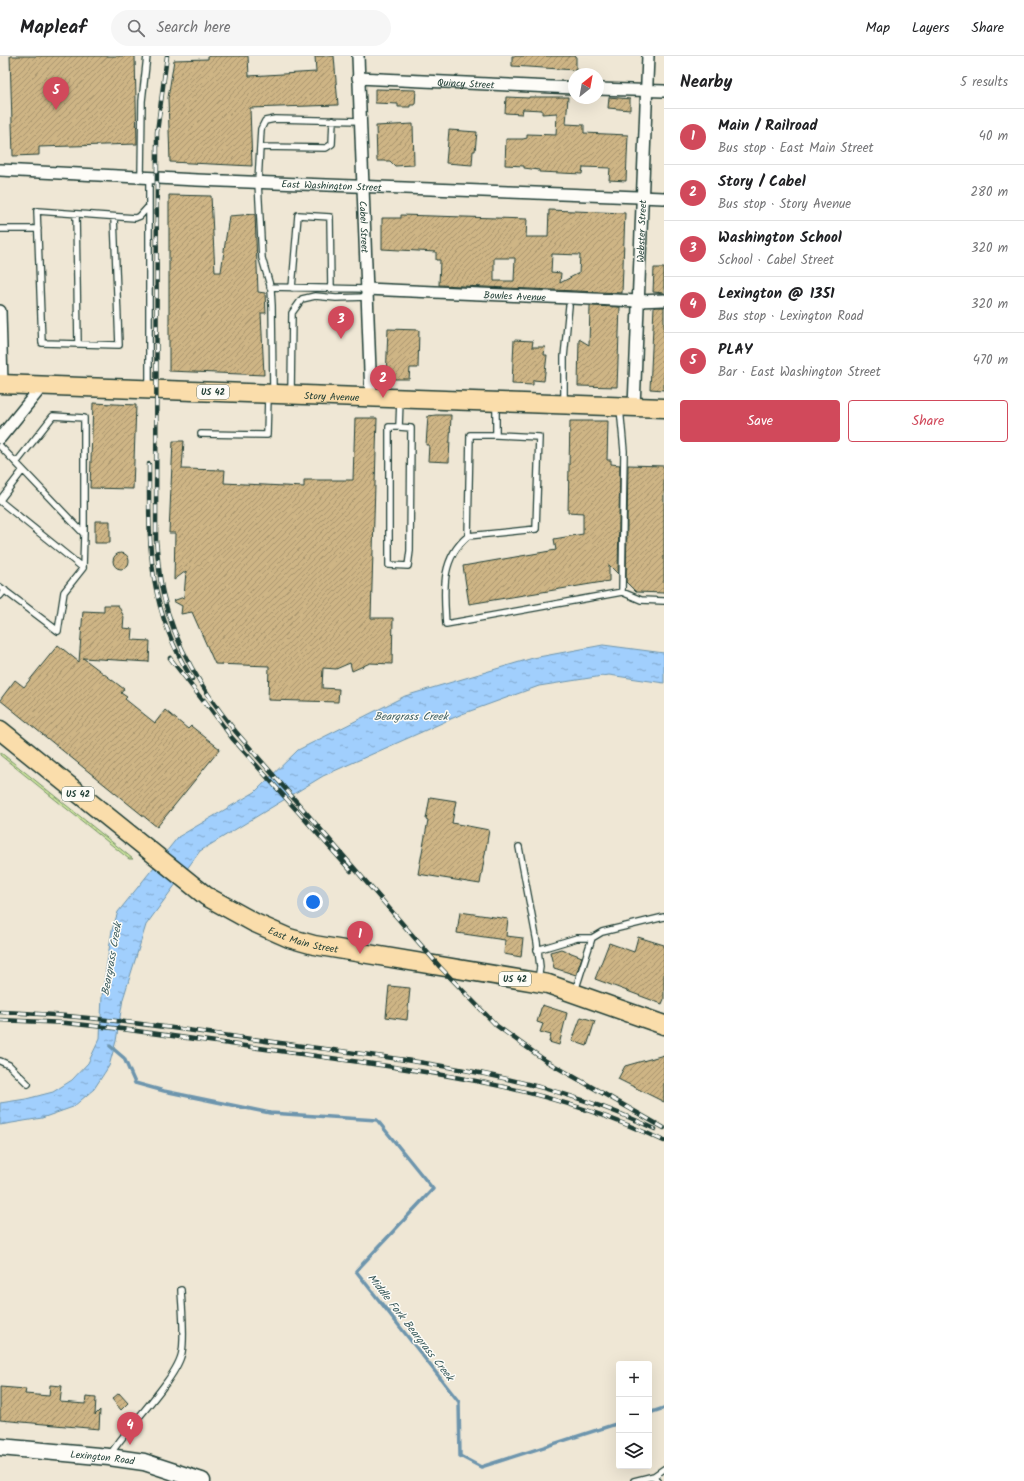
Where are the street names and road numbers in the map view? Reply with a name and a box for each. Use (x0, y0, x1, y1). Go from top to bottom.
street label: Quincy Street (437, 75, 495, 93)
street label: East Washington Street (281, 176, 382, 196)
street label: Webster Street (633, 199, 651, 263)
street label: Cabel Street (355, 200, 373, 253)
street label: Bowles Avenue (483, 287, 547, 306)
road number: US 42 (197, 385, 229, 399)
street label: Story Avenue (304, 388, 360, 406)
road number: US 42 (62, 787, 94, 801)
street label: East Main Street (265, 923, 340, 958)
road number: US 42 (499, 972, 531, 986)
street label: Lexington Road (70, 1446, 137, 1470)

